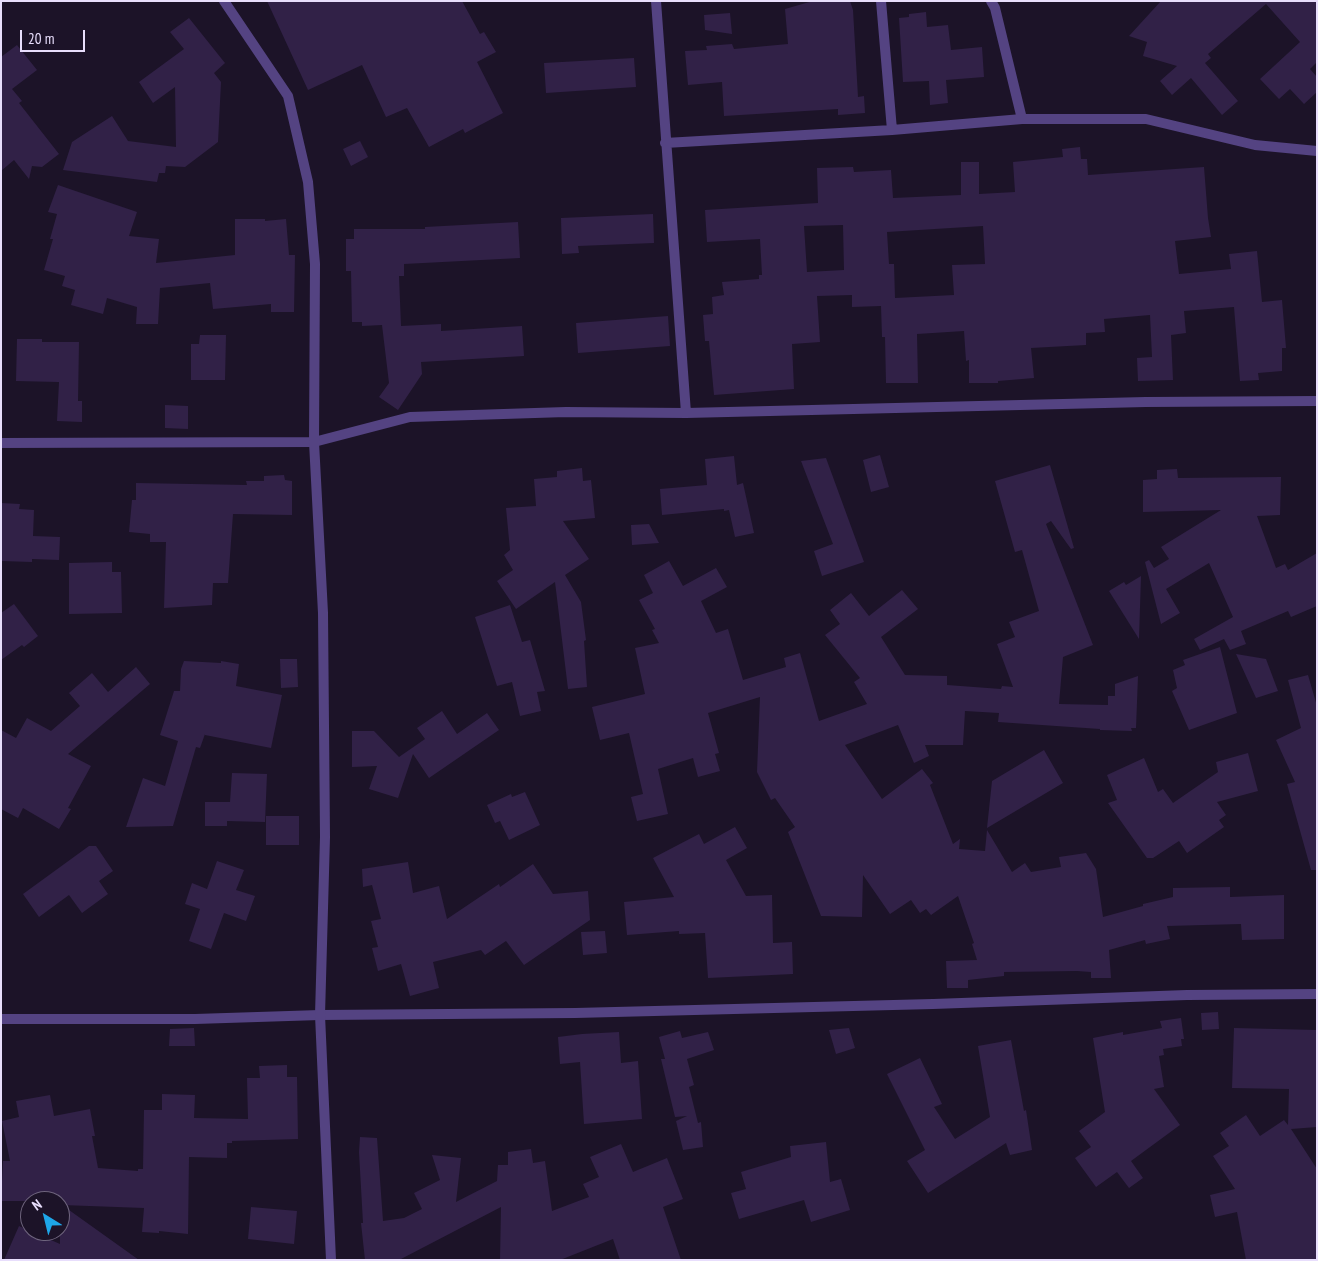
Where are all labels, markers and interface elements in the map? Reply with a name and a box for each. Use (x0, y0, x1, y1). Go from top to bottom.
scale bar (22, 20, 88, 52)
text: 20 m (28, 29, 54, 48)
north arrow (20, 1191, 70, 1241)
text: N (28, 1195, 45, 1214)

